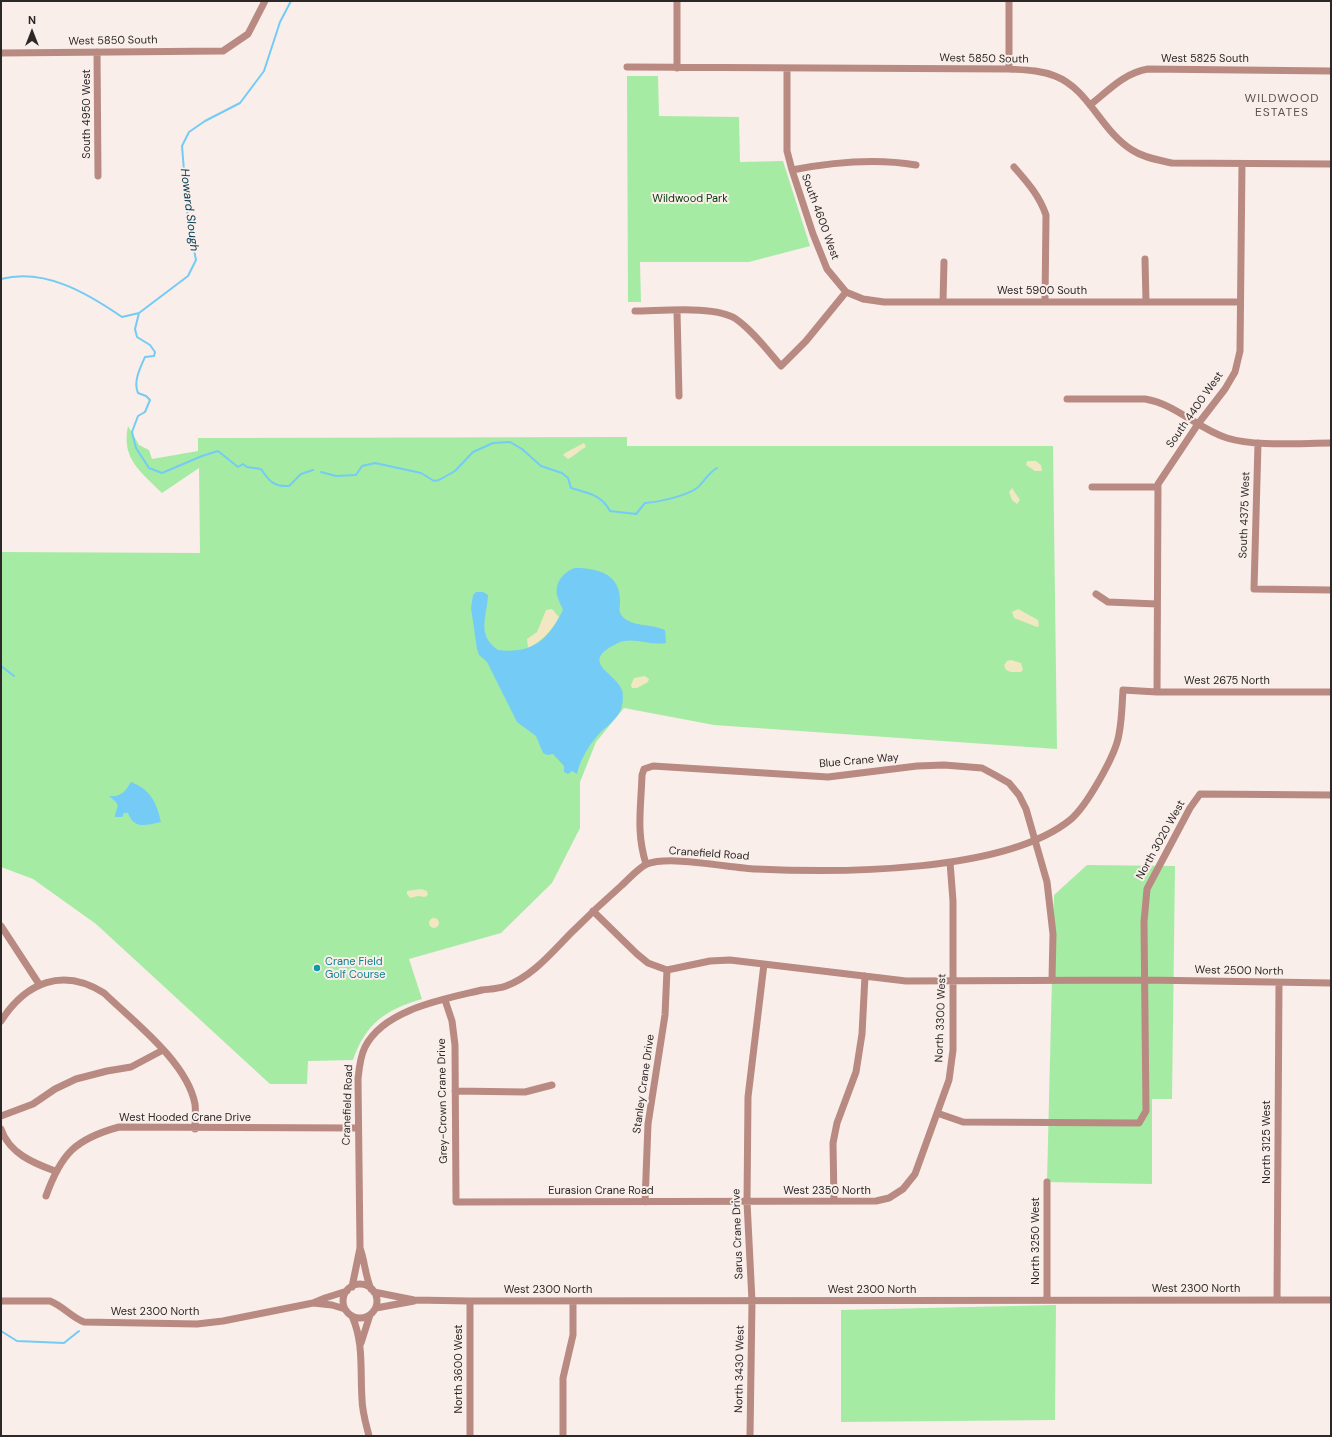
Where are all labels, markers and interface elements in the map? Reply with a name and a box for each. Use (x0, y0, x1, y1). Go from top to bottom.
north arrow (12, 12, 52, 52)
text: N (28, 13, 36, 27)
street label: West 5850 South (68, 34, 158, 48)
street label: West 5850 South (939, 52, 1029, 66)
street label: West 5825 South (1161, 52, 1249, 66)
street label: South 4950 West (80, 69, 94, 159)
district label: WILDWOOD ESTATES (1245, 92, 1319, 120)
water label: Howard Slough (177, 168, 201, 252)
street label: South 4600 West (798, 172, 842, 262)
park label: Wildwood Park (652, 192, 728, 206)
street label: West 5900 South (997, 284, 1087, 298)
street label: South 4400 West (1164, 369, 1226, 451)
street label: South 4375 West (1237, 471, 1253, 559)
street label: West 2675 North (1184, 674, 1270, 688)
street label: Blue Crane Way (819, 751, 899, 771)
street label: North 3020 West (1134, 798, 1188, 882)
street label: Cranefield Road (668, 845, 750, 863)
place label: Crane Field Golf Course (325, 955, 386, 981)
marker: Crane Field Golf Course (312, 963, 322, 973)
street label: West 2500 North (1195, 964, 1283, 978)
street label: North 3300 West (933, 973, 949, 1063)
street label: Stanley Crane Drive (631, 1034, 657, 1134)
street label: Grey-Crown Crane Drive (435, 1038, 451, 1164)
street label: Cranefield Road (340, 1064, 356, 1146)
street label: North 3125 West (1260, 1100, 1274, 1184)
street label: West Hooded Crane Drive (119, 1111, 251, 1125)
street label: Eurasion Crane Road (548, 1184, 654, 1198)
street label: West 2350 North (783, 1184, 871, 1198)
street label: Sarus Crane Drive (730, 1188, 746, 1280)
street label: North 3250 West (1029, 1197, 1043, 1285)
street label: West 2300 North (1152, 1282, 1240, 1296)
street label: West 2300 North (504, 1283, 592, 1297)
street label: West 2300 North (828, 1283, 916, 1297)
street label: West 2300 North (111, 1305, 199, 1319)
street label: North 3600 West (452, 1324, 466, 1414)
street label: North 3430 West (733, 1325, 747, 1413)

